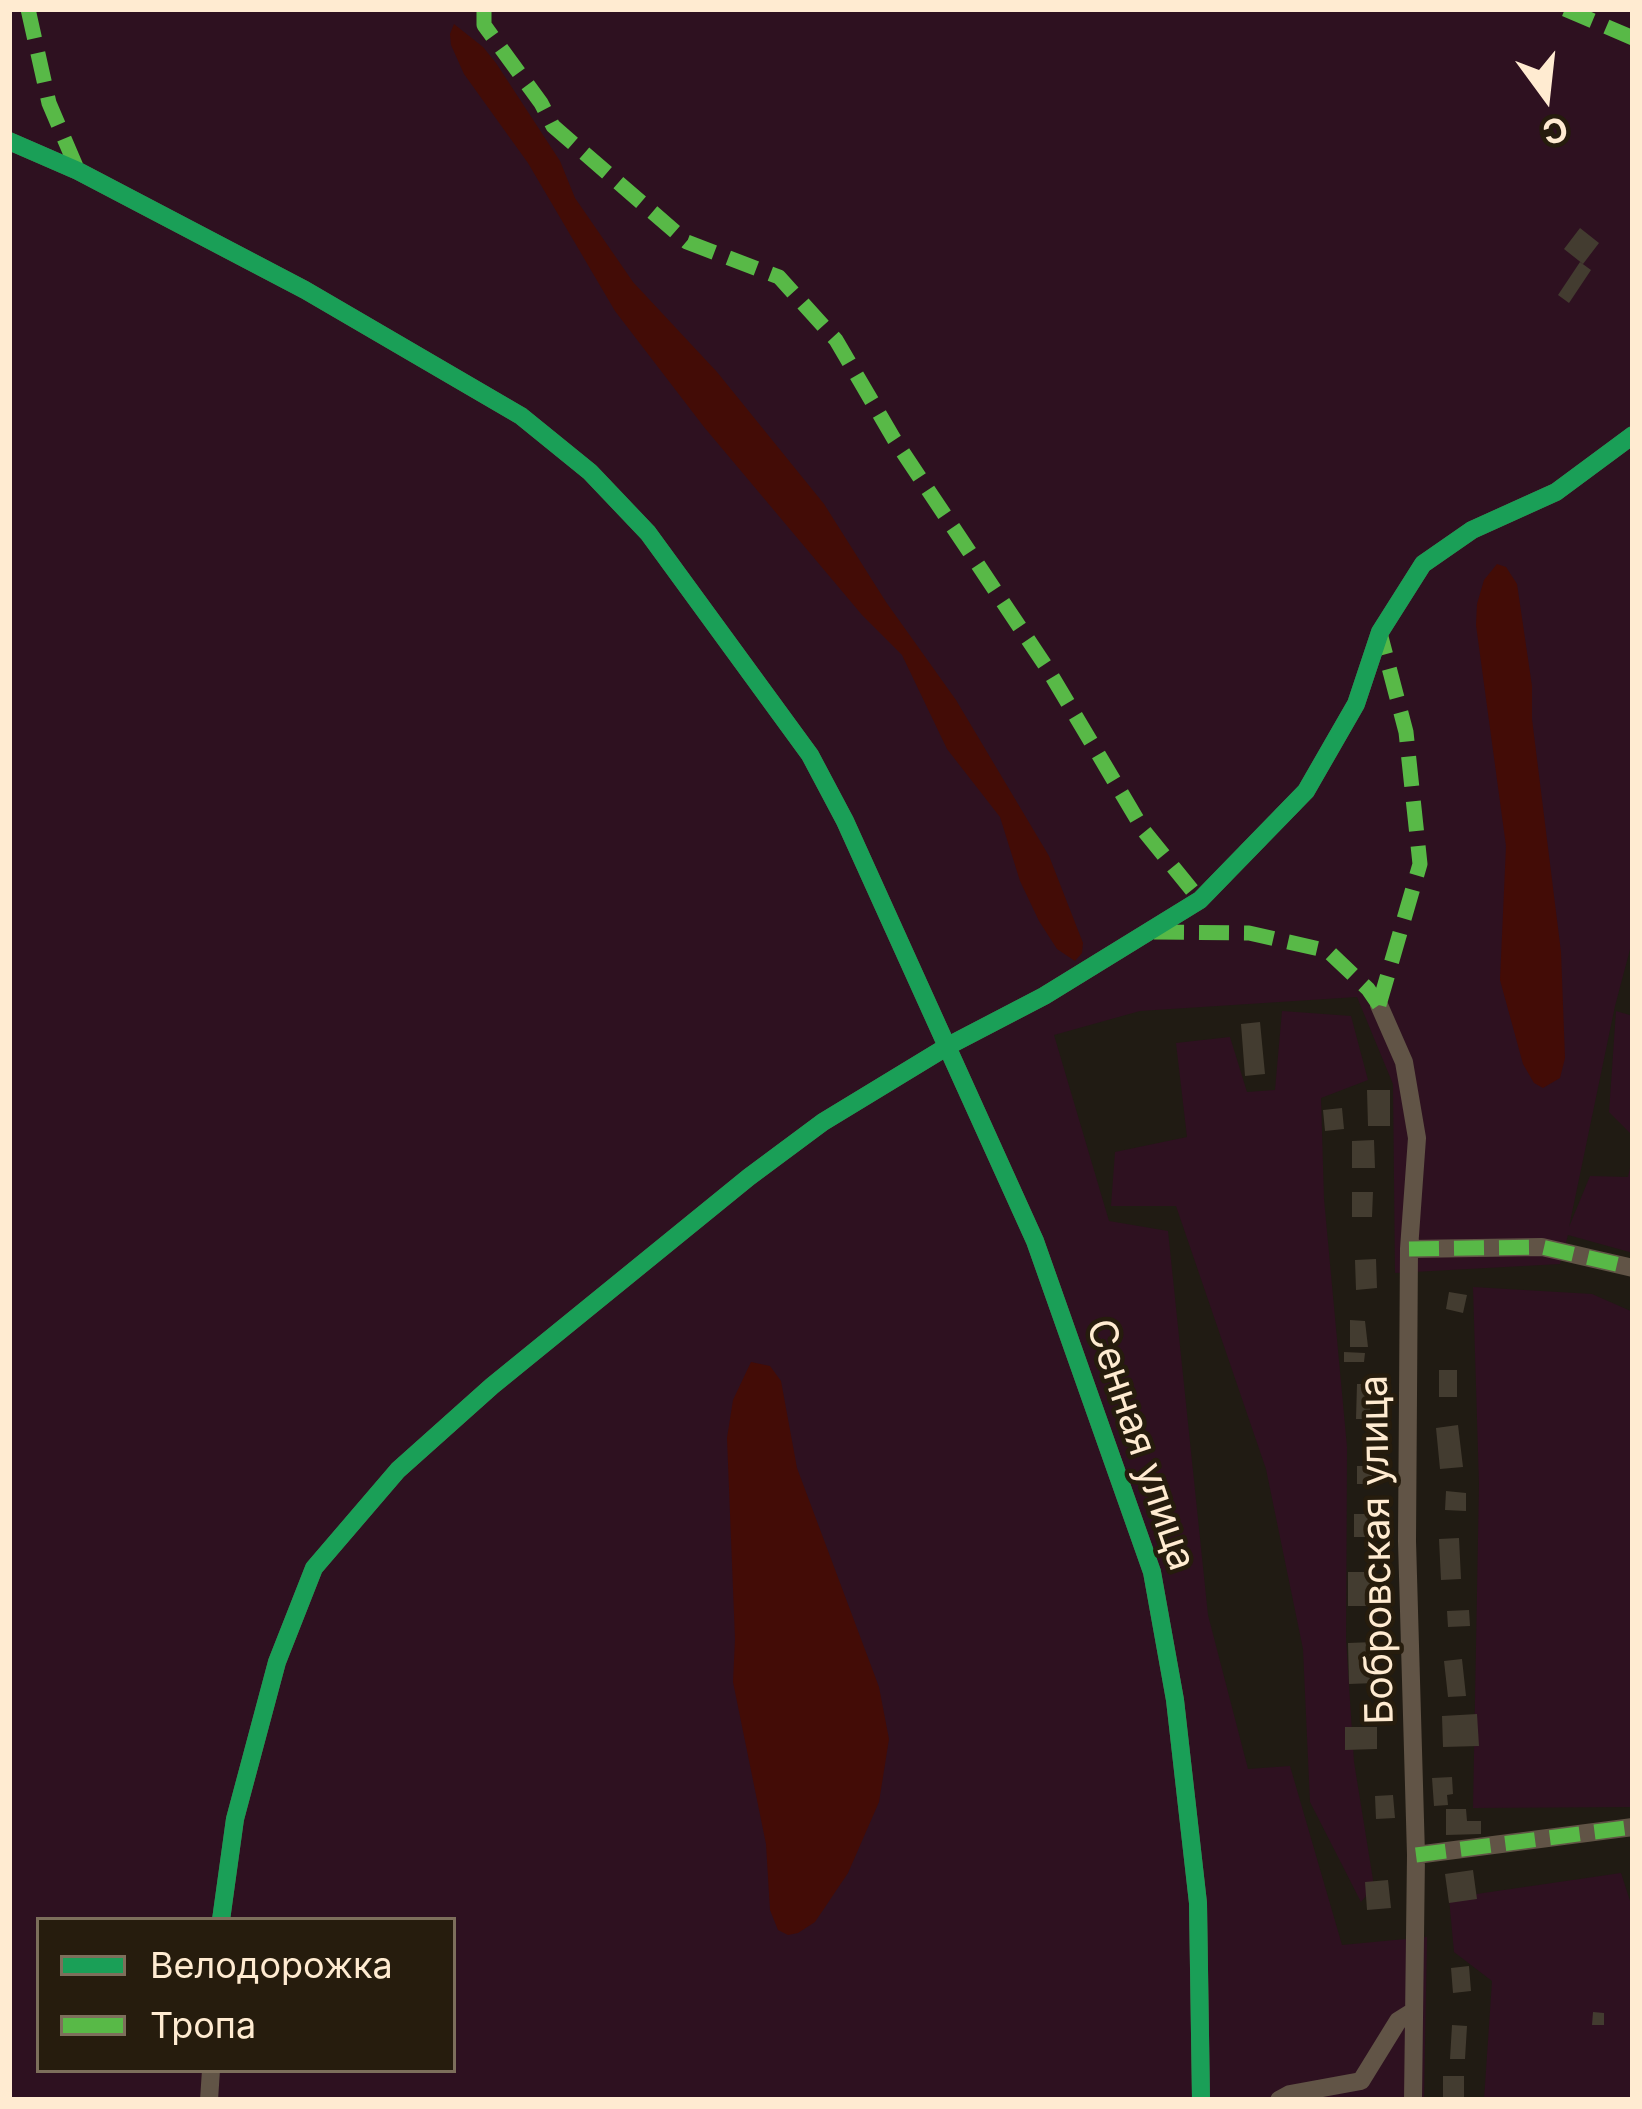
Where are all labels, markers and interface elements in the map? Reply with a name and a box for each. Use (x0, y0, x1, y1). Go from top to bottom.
north arrow (1486, 36, 1606, 156)
text: С (1538, 108, 1572, 153)
street label: Сенная улица (1075, 1313, 1205, 1577)
street label: Бобровская улица (1352, 1375, 1404, 1725)
legend (36, 1917, 456, 2073)
text: Велодорожка (150, 1943, 393, 1987)
text: Тропа (150, 2003, 256, 2047)

